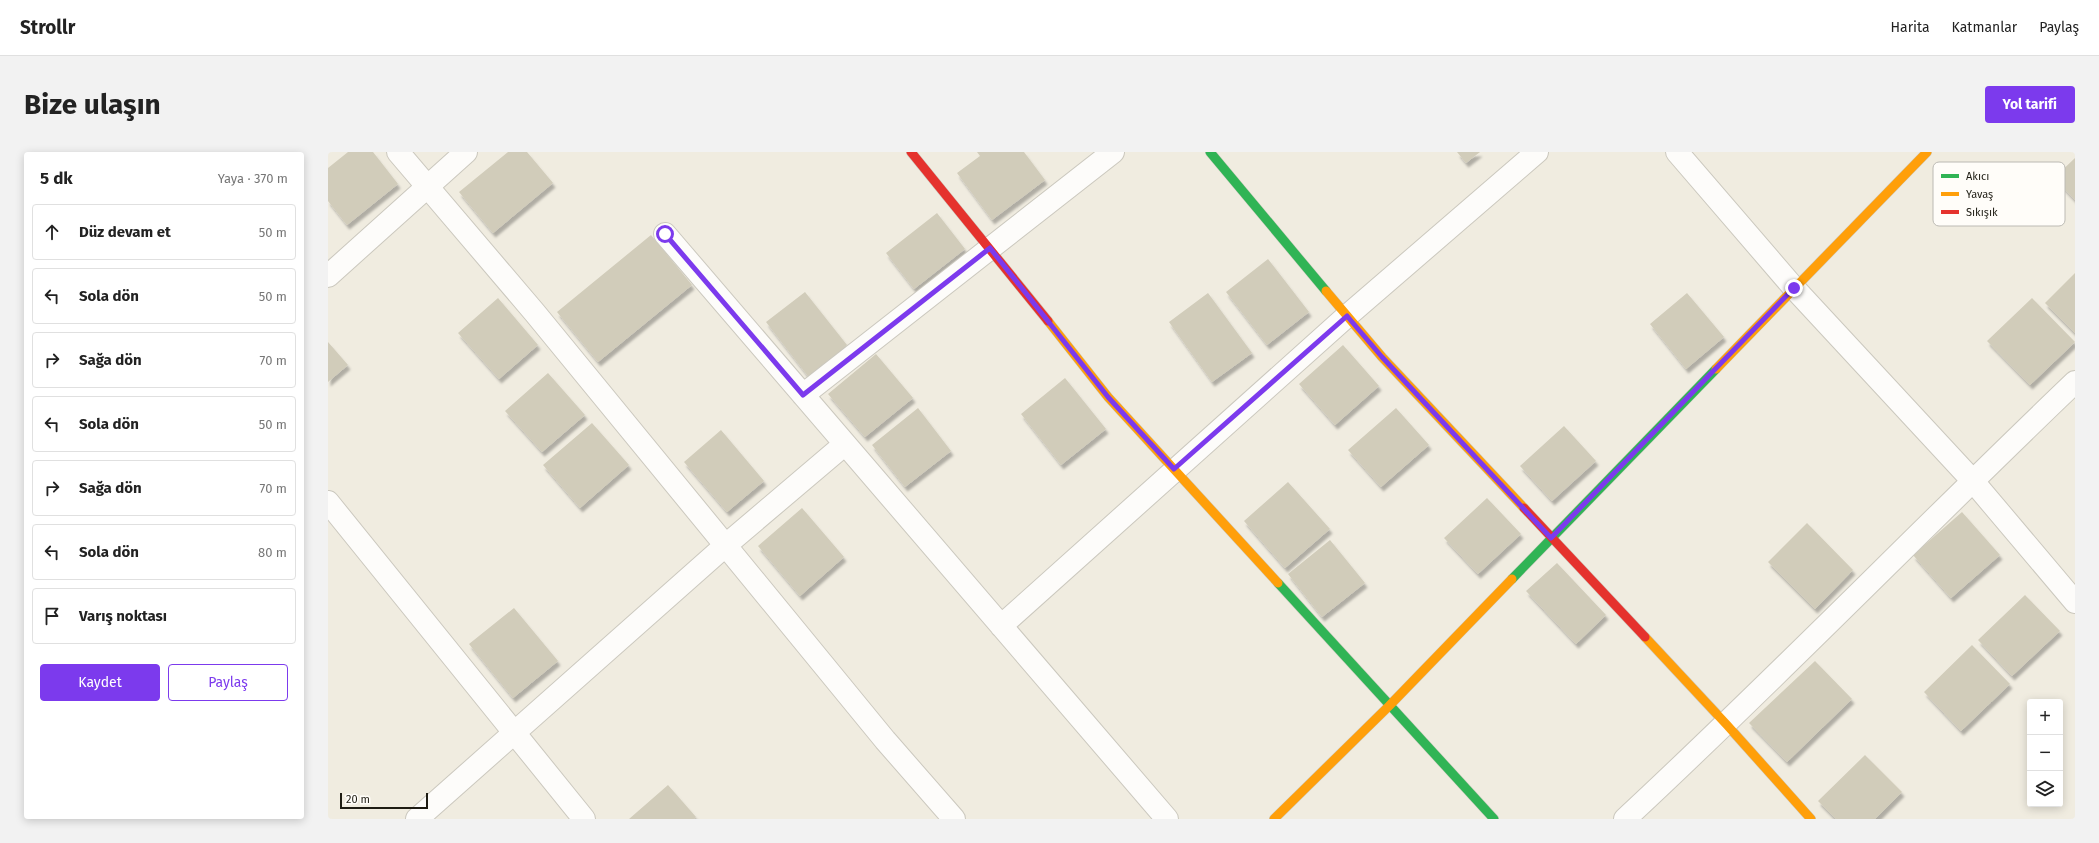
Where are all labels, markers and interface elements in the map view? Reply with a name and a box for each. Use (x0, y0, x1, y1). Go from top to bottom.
text: Strollr (20, 16, 75, 39)
text: Harita (1891, 19, 1930, 36)
text: Katmanlar (1952, 19, 2017, 36)
text: Paylaş (2039, 19, 2079, 36)
button: Yol tarifi (1985, 86, 2075, 123)
text: Bize ulaşın (24, 88, 161, 121)
legend (1933, 162, 2065, 226)
text: 5 dk (40, 168, 73, 189)
text: Akıcı (1966, 170, 1989, 183)
text: Yaya · 370 m (218, 171, 288, 186)
text: Yavaş (1966, 188, 1993, 201)
text: Sıkışık (1966, 206, 1998, 219)
icon: ahead (41, 221, 63, 243)
text: Düz devam et (79, 223, 171, 241)
text: 50 m (259, 225, 287, 240)
route start (656, 225, 674, 243)
route end (1785, 279, 1803, 297)
icon: left (41, 285, 63, 307)
text: Sola dön (79, 287, 139, 305)
text: 50 m (259, 289, 287, 304)
icon: right (41, 349, 63, 371)
text: Sağa dön (79, 351, 142, 369)
text: 70 m (260, 353, 287, 368)
icon: left (41, 413, 63, 435)
text: Sola dön (79, 415, 139, 433)
text: 50 m (259, 417, 287, 432)
icon: right (41, 477, 63, 499)
text: Sağa dön (79, 479, 142, 497)
text: 70 m (260, 481, 287, 496)
icon: left (41, 541, 63, 563)
text: Sola dön (79, 543, 139, 561)
text: 80 m (258, 545, 287, 560)
icon: arrive (41, 605, 63, 627)
text: Varış noktası (79, 607, 167, 625)
button: Kaydet (40, 664, 160, 701)
button: Paylaş (168, 664, 288, 701)
map controls (2027, 699, 2063, 807)
button: + (2027, 699, 2063, 735)
button: − (2027, 735, 2063, 771)
button: layers (2027, 771, 2063, 807)
scale bar (340, 791, 428, 810)
text: 20 m (346, 793, 370, 806)

